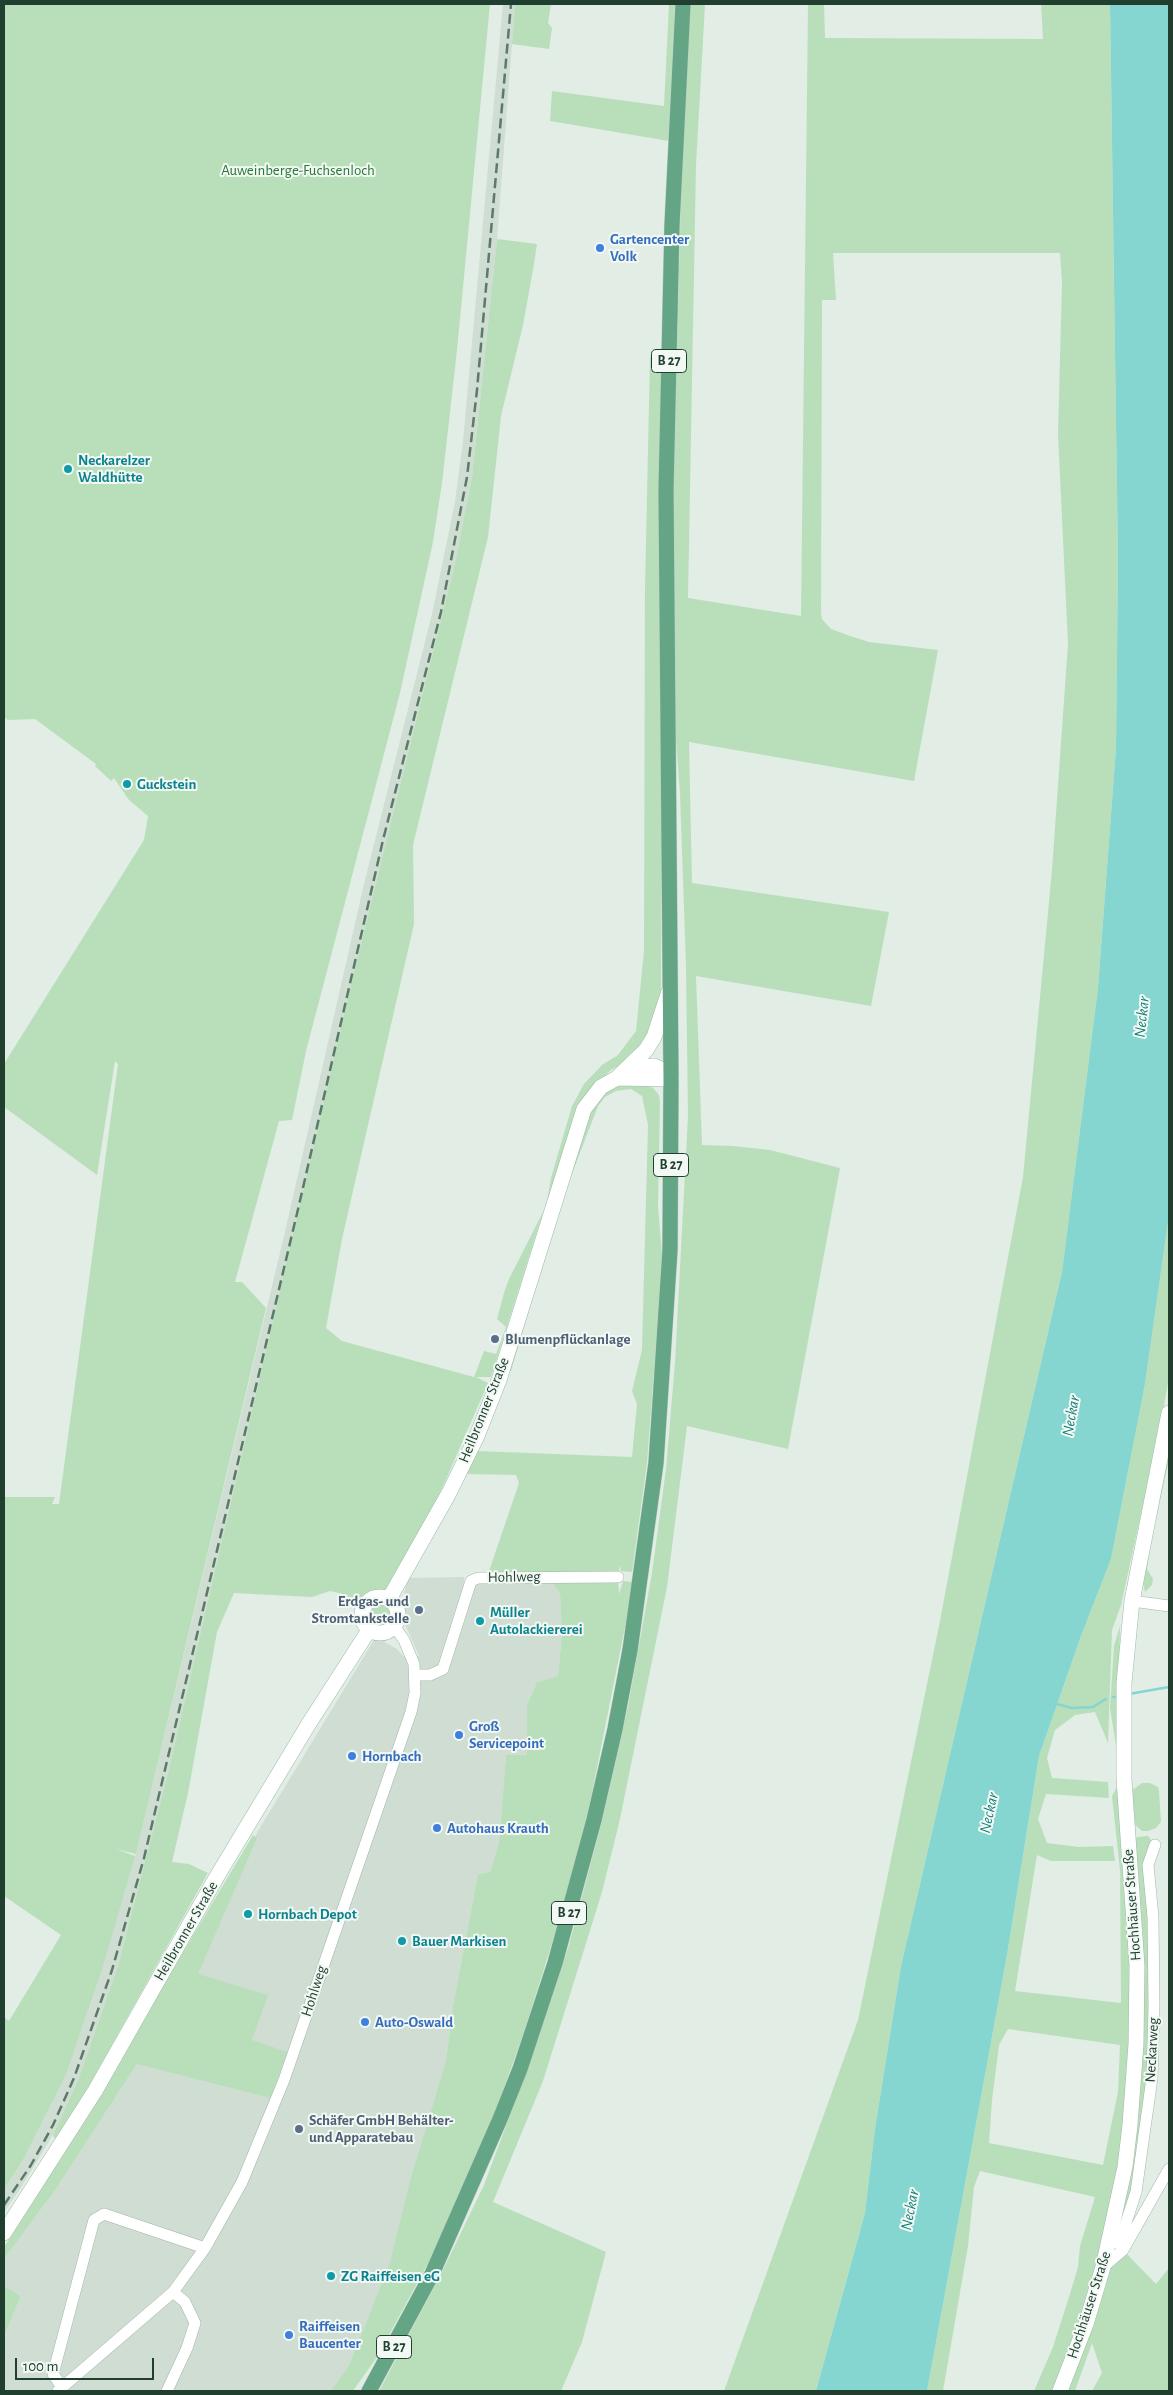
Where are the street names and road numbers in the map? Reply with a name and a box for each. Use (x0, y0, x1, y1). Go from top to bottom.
road number: B 27 (652, 350, 686, 372)
road number: B 27 (654, 1154, 688, 1176)
street label: Heilbronner Straße (455, 1355, 513, 1465)
street label: Hohlweg (487, 1568, 541, 1586)
street label: Hochhäuser Straße (1119, 1849, 1145, 1961)
street label: Heilbronner Straße (150, 1878, 222, 1984)
road number: B 27 (552, 1902, 586, 1925)
street label: Hohlweg (297, 1963, 331, 2019)
street label: Neckarweg (1141, 2017, 1163, 2083)
street label: Hochhäuser Straße (1063, 2249, 1115, 2361)
road number: B 27 (376, 2336, 412, 2358)

